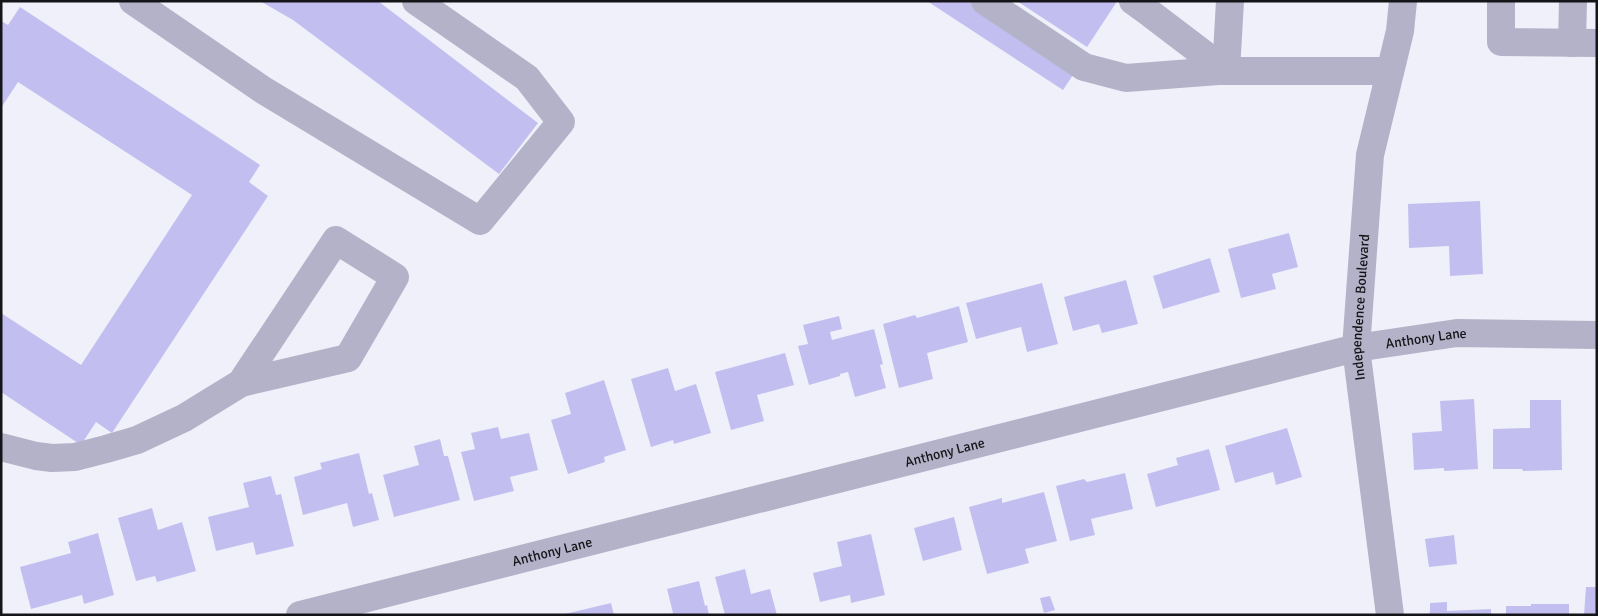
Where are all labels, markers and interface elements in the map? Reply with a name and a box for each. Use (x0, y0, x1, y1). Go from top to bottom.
street label: Independence Boulevard (1347, 233, 1373, 382)
street label: Anthony Lane (1384, 324, 1467, 352)
street label: Anthony Lane (903, 434, 987, 470)
street label: Anthony Lane (510, 533, 594, 570)

